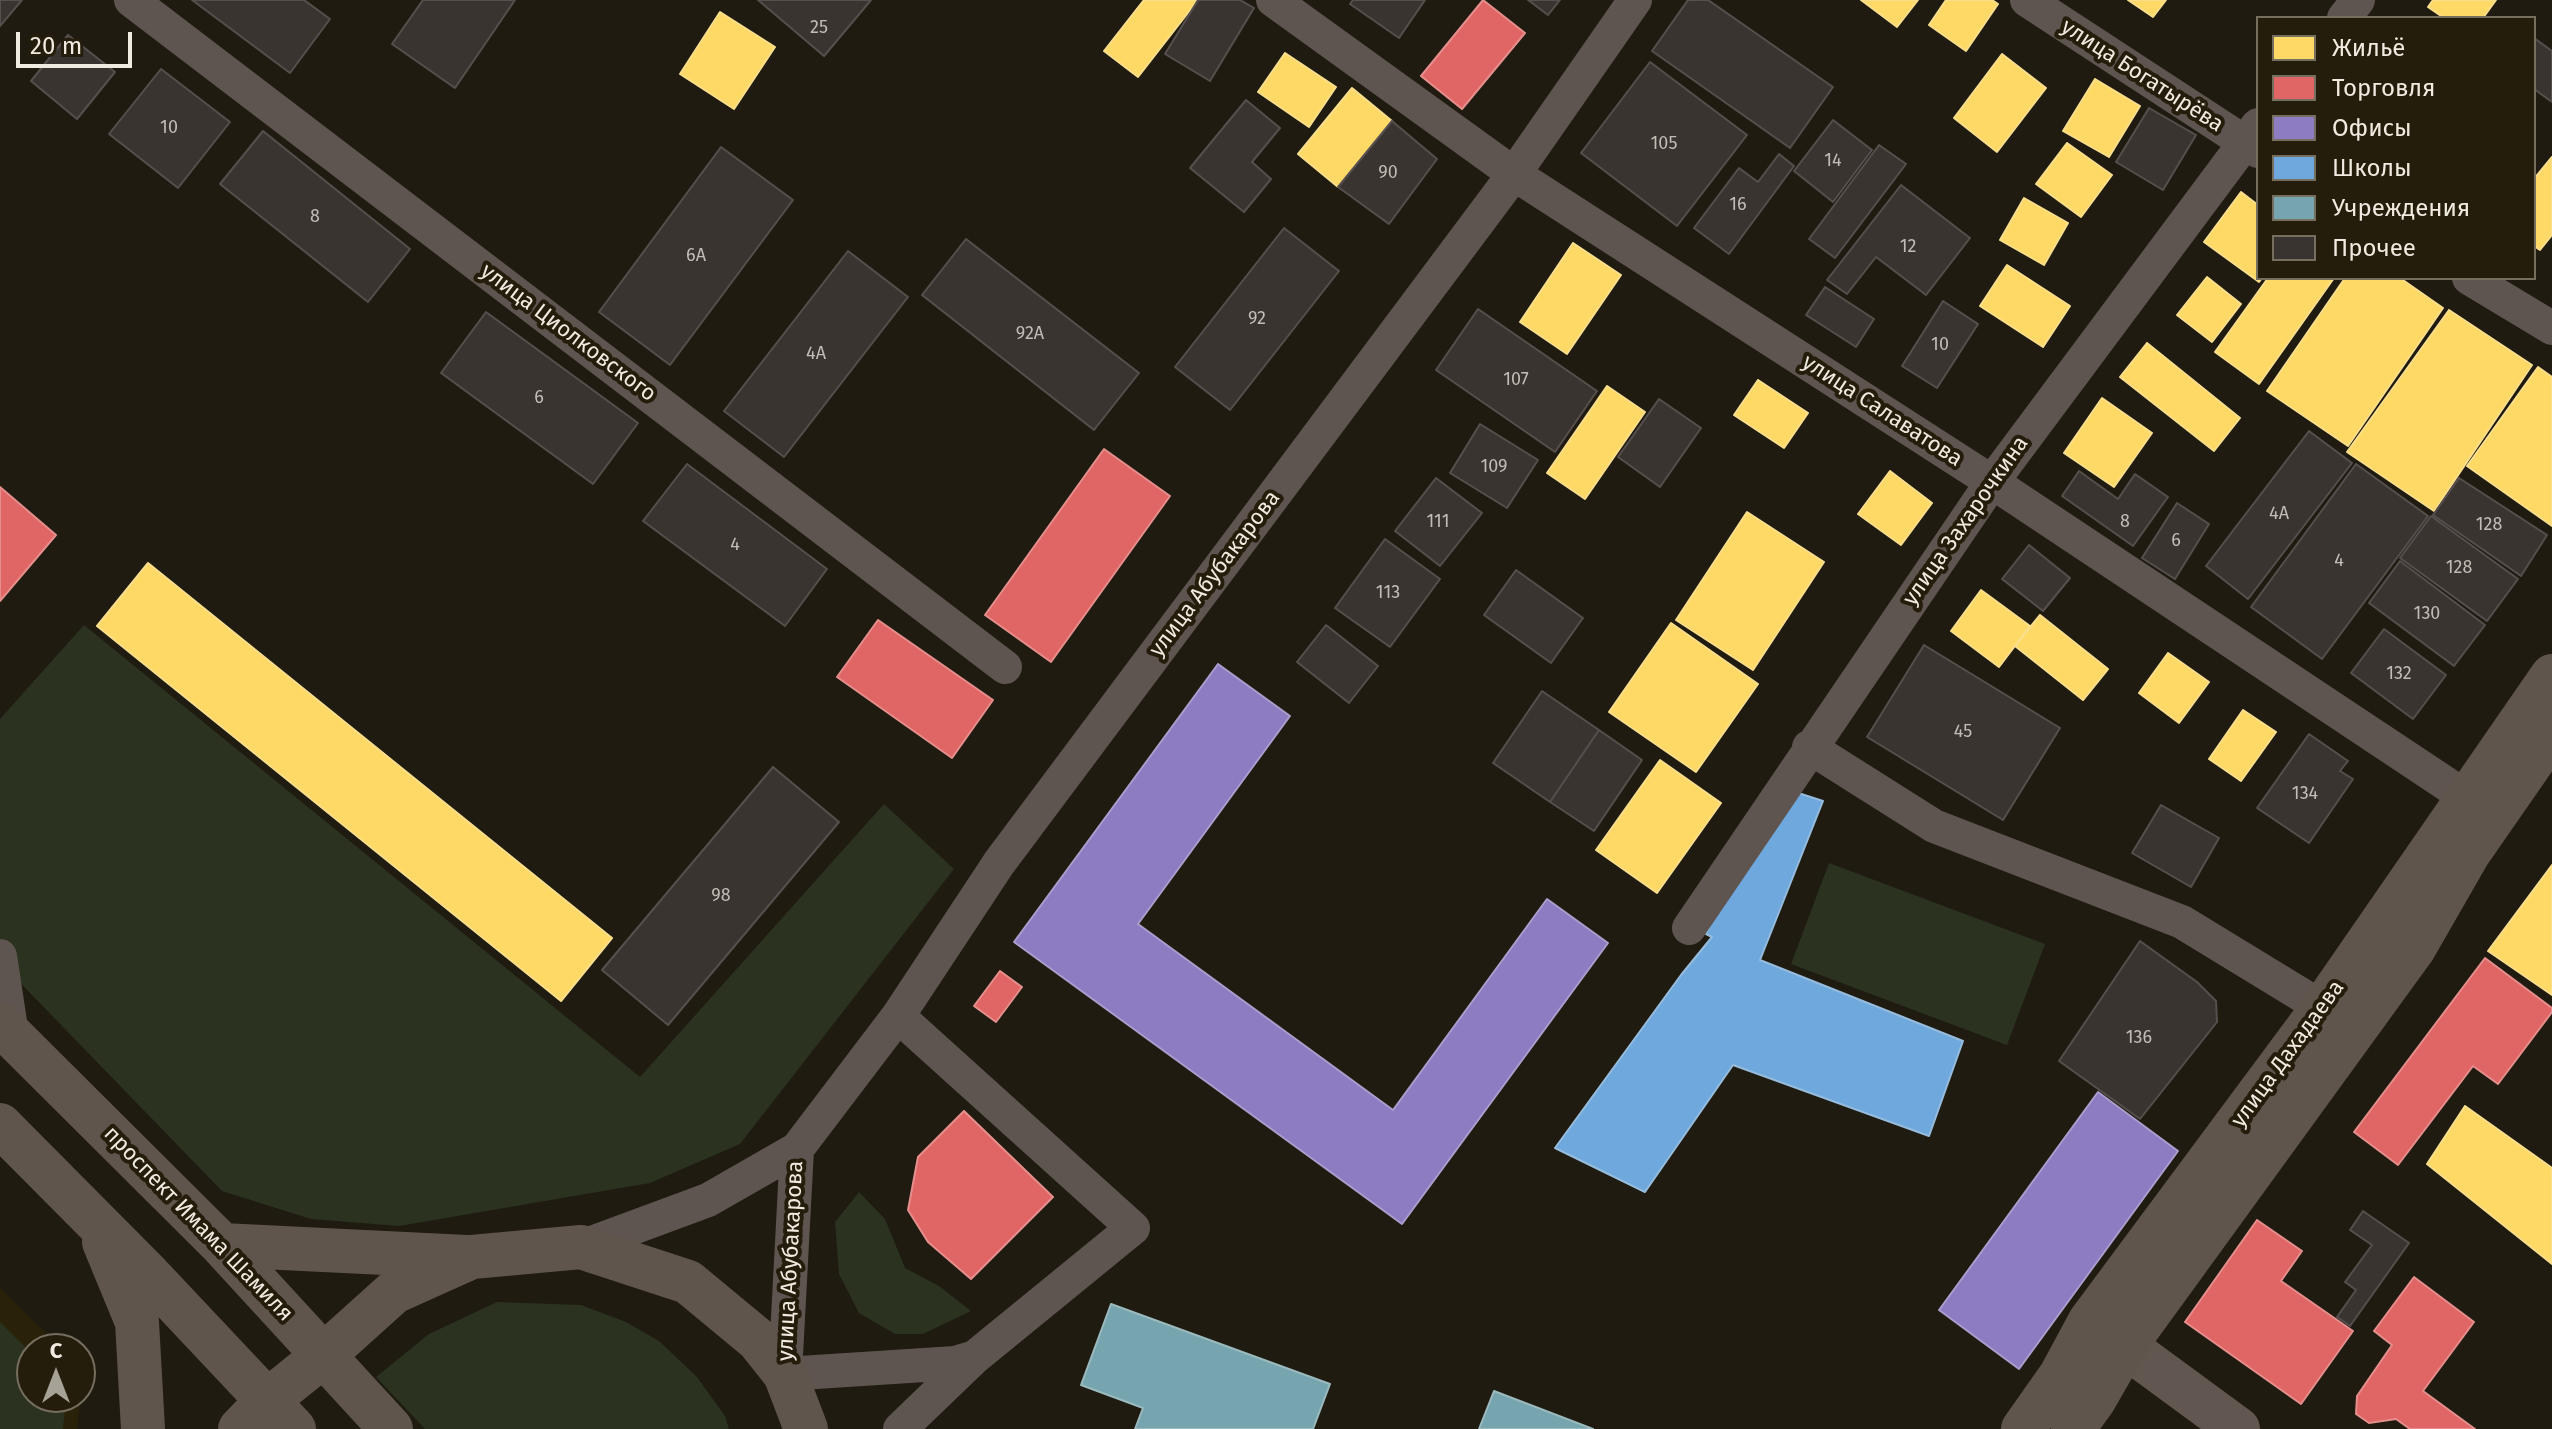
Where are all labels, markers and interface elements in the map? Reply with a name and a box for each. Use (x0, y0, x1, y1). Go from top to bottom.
street label: улица Богатырёва (2056, 14, 2228, 138)
scale bar (20, 16, 136, 66)
legend (2256, 16, 2536, 280)
house number: 25 (810, 17, 828, 39)
text: 20 m (30, 32, 82, 60)
text: Жильё (2332, 34, 2405, 62)
text: Торговля (2332, 74, 2435, 102)
text: Офисы (2332, 114, 2412, 142)
house number: 10 (160, 117, 178, 139)
house number: 105 (1651, 133, 1677, 155)
house number: 14 (1824, 150, 1842, 172)
text: Школы (2332, 154, 2412, 182)
house number: 90 (1378, 162, 1398, 184)
house number: 16 (1729, 194, 1747, 216)
text: Учреждения (2332, 194, 2470, 222)
house number: 8 (310, 206, 320, 228)
text: Прочее (2332, 234, 2416, 262)
house number: 12 (1900, 236, 1916, 258)
house number: 6А (686, 245, 706, 267)
street label: улица Циолковского (475, 258, 661, 408)
house number: 92 (1248, 308, 1266, 330)
house number: 92А (1016, 323, 1044, 345)
house number: 10 (1931, 334, 1949, 356)
house number: 4А (806, 343, 826, 365)
street label: улица Салаватова (1797, 349, 1967, 473)
house number: 107 (1503, 369, 1529, 391)
house number: 6 (534, 387, 544, 409)
street label: улица Захарочкина (1898, 431, 2034, 611)
house number: 109 (1480, 456, 1508, 478)
street label: улица Абубакарова (1144, 486, 1286, 662)
house number: 4А (2269, 503, 2289, 525)
house number: 111 (1427, 511, 1449, 533)
house number: 8 (2120, 511, 2130, 533)
house number: 128 (2476, 514, 2502, 536)
house number: 6 (2171, 530, 2181, 552)
house number: 4 (730, 534, 740, 556)
house number: 4 (2334, 550, 2344, 572)
house number: 128 (2446, 557, 2472, 579)
house number: 113 (1376, 582, 1400, 604)
house number: 130 (2414, 603, 2440, 625)
house number: 132 (2386, 663, 2412, 685)
house number: 45 (1954, 721, 1972, 743)
house number: 134 (2292, 783, 2318, 805)
house number: 98 (711, 885, 731, 907)
street label: улица Дахадаева (2226, 975, 2350, 1133)
house number: 136 (2126, 1027, 2152, 1049)
street label: проспект Имама Шамиля (98, 1121, 298, 1327)
street label: улица Абубакарова (773, 1160, 809, 1362)
north arrow (16, 1333, 96, 1413)
text: С (50, 1337, 62, 1364)

